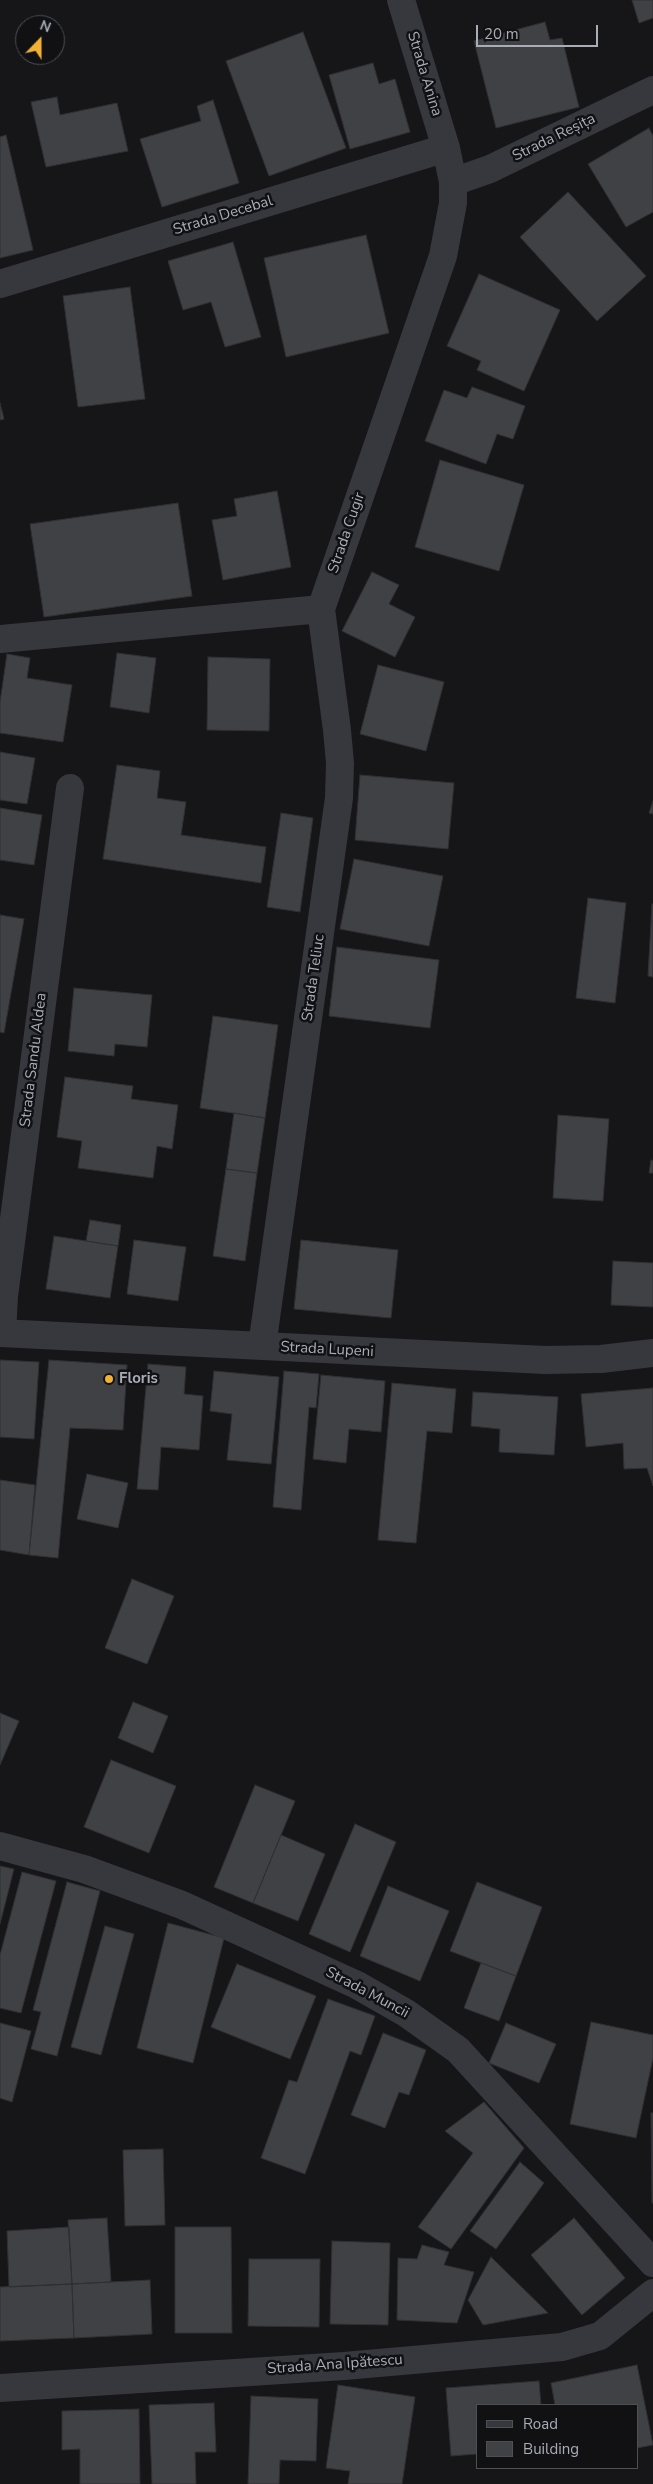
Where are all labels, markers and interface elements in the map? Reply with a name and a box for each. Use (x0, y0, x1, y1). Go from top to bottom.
north arrow (15, 15, 65, 65)
scale bar (478, 15, 600, 47)
text: N (37, 16, 54, 37)
text: 20 m (484, 24, 519, 44)
street label: Strada Anina (403, 29, 445, 119)
street label: Strada Reșița (510, 110, 598, 166)
street label: Strada Decebal (171, 192, 275, 240)
street label: Strada Cugir (325, 490, 369, 576)
street label: Strada Teliuc (299, 933, 329, 1023)
street label: Strada Sandu Aldea (17, 992, 51, 1128)
street label: Strada Lupeni (280, 1339, 374, 1361)
place label: Floris (119, 1370, 158, 1388)
marker: Floris (103, 1373, 115, 1385)
street label: Strada Muncii (322, 1963, 412, 2023)
street label: Strada Ana Ipătescu (267, 2351, 403, 2379)
legend (476, 2404, 638, 2469)
text: Road (523, 2414, 558, 2434)
text: Building (523, 2439, 579, 2459)

